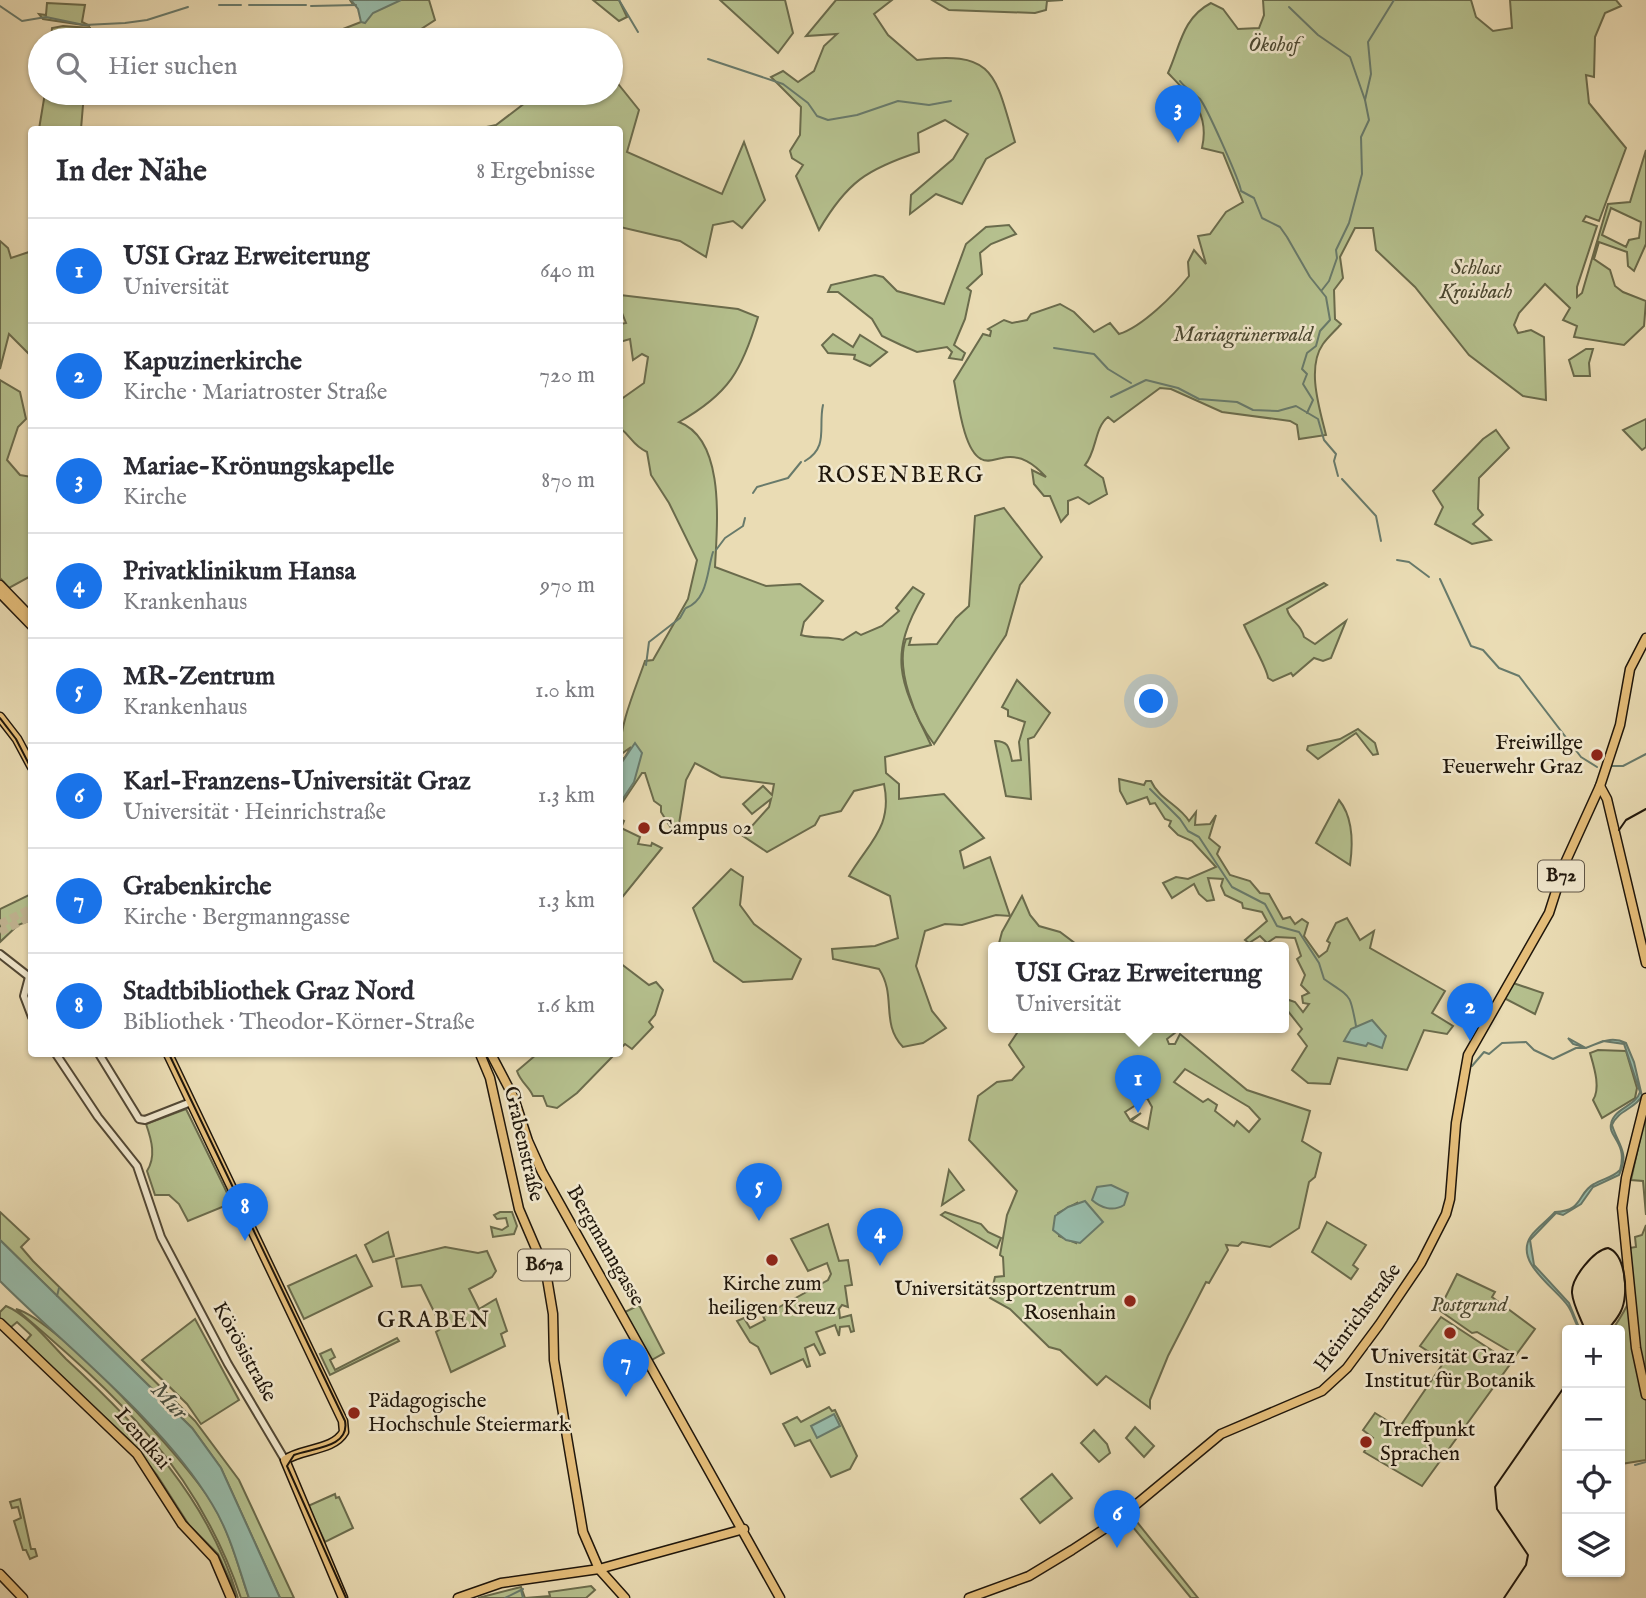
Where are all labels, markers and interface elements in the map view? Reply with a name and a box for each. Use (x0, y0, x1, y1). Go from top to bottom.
search box (28, 28, 623, 105)
park label: Ökohof (1248, 32, 1304, 59)
icon: search (52, 48, 90, 86)
text: Hier suchen (108, 50, 238, 83)
pin: 3 (1155, 85, 1201, 143)
text: In der Nähe (56, 153, 207, 191)
text: 8 Ergebnisse (476, 157, 595, 186)
text: USI Graz Erweiterung (123, 240, 369, 273)
park label: Schloss Kroisbach (1439, 255, 1513, 306)
text: 1 (75, 256, 83, 285)
text: 640 m (540, 256, 595, 285)
text: Universität (123, 273, 229, 302)
park label: Mariagrünerwald (1173, 322, 1315, 349)
text: Kapuzinerkirche (123, 345, 302, 378)
text: 2 (74, 361, 84, 390)
text: 720 m (539, 361, 595, 390)
text: Kirche · Mariatroster Straße (123, 378, 387, 407)
text: Mariae-Krönungskapelle (123, 450, 394, 483)
district label: ROSENBERG (817, 461, 985, 490)
text: 3 (75, 466, 83, 495)
text: 870 m (541, 466, 595, 495)
text: Kirche (123, 483, 187, 512)
text: Privatklinikum Hansa (123, 555, 356, 588)
text: 4 (73, 571, 85, 600)
text: 970 m (540, 571, 595, 600)
text: Krankenhaus (123, 588, 247, 617)
text: MR-Zentrum (123, 660, 275, 693)
text: 5 (75, 676, 83, 705)
text: 1.0 km (535, 676, 595, 705)
your location (1134, 684, 1168, 718)
text: Krankenhaus (123, 693, 247, 722)
place label: Freiwillge Feuerwehr Graz (1442, 730, 1583, 781)
marker: Freiwillge Feuerwehr Graz (1589, 747, 1605, 763)
text: Karl-Franzens-Universität Graz (123, 765, 471, 798)
text: 6 (74, 781, 84, 810)
text: 1.3 km (538, 781, 595, 810)
text: Universität · Heinrichstraße (123, 798, 386, 827)
place label: Campus 02 (658, 815, 753, 842)
marker: Campus 02 (636, 820, 652, 836)
road number: B72 (1538, 860, 1584, 891)
text: Grabenkirche (123, 870, 271, 903)
text: 7 (74, 886, 84, 915)
text: 1.3 km (538, 886, 595, 915)
text: Kirche · Bergmanngasse (123, 903, 350, 932)
popup (988, 942, 1289, 1033)
text: USI Graz Erweiterung (1015, 957, 1262, 990)
text: Stadtbibliothek Graz Nord (123, 975, 414, 1008)
pin: 2 (1447, 983, 1493, 1041)
text: Universität (1015, 990, 1121, 1019)
text: 8 (74, 991, 84, 1020)
text: 1.6 km (537, 991, 595, 1020)
text: Bibliothek · Theodor-Körner-Straße (123, 1008, 475, 1037)
pin: 1 (1115, 1055, 1161, 1113)
street label: Grabenstraße (497, 1084, 549, 1205)
pin: 5 (736, 1163, 782, 1221)
street label: Bergmanngasse (560, 1181, 651, 1312)
pin: 8 (222, 1183, 268, 1241)
pin: 4 (857, 1208, 903, 1266)
road number: B67a (518, 1250, 570, 1280)
marker: Kirche zum heiligen Kreuz (764, 1252, 780, 1268)
street label: Heinrichstraße (1308, 1258, 1408, 1378)
place label: Kirche zum heiligen Kreuz (708, 1271, 836, 1322)
place label: Universitätssportzentrum Rosenhain (894, 1276, 1116, 1327)
park label: Postgrund (1431, 1292, 1509, 1319)
marker: Universitätssportzentrum Rosenhain (1122, 1293, 1138, 1309)
street label: Körösistraße (205, 1297, 283, 1407)
district label: GRABEN (377, 1306, 491, 1335)
marker: Universität Graz - Institut für Botanik (1442, 1325, 1458, 1341)
map controls (1562, 1325, 1625, 1577)
button: + (1562, 1325, 1625, 1388)
pin: 7 (603, 1339, 649, 1397)
place label: Universität Graz - Institut für Botanik (1365, 1344, 1536, 1395)
water label: Mur (144, 1376, 195, 1427)
place label: Pädagogische Hochschule Steiermark (368, 1388, 571, 1439)
button: − (1562, 1388, 1625, 1451)
street label: Lendkai (108, 1403, 176, 1475)
marker: Pädagogische Hochschule Steiermark (346, 1405, 362, 1421)
place label: Treffpunkt Sprachen (1380, 1417, 1475, 1468)
marker: Treffpunkt Sprachen (1358, 1434, 1374, 1450)
button: locate (1562, 1451, 1625, 1514)
pin: 6 (1094, 1490, 1140, 1548)
button: layers (1562, 1514, 1625, 1577)

